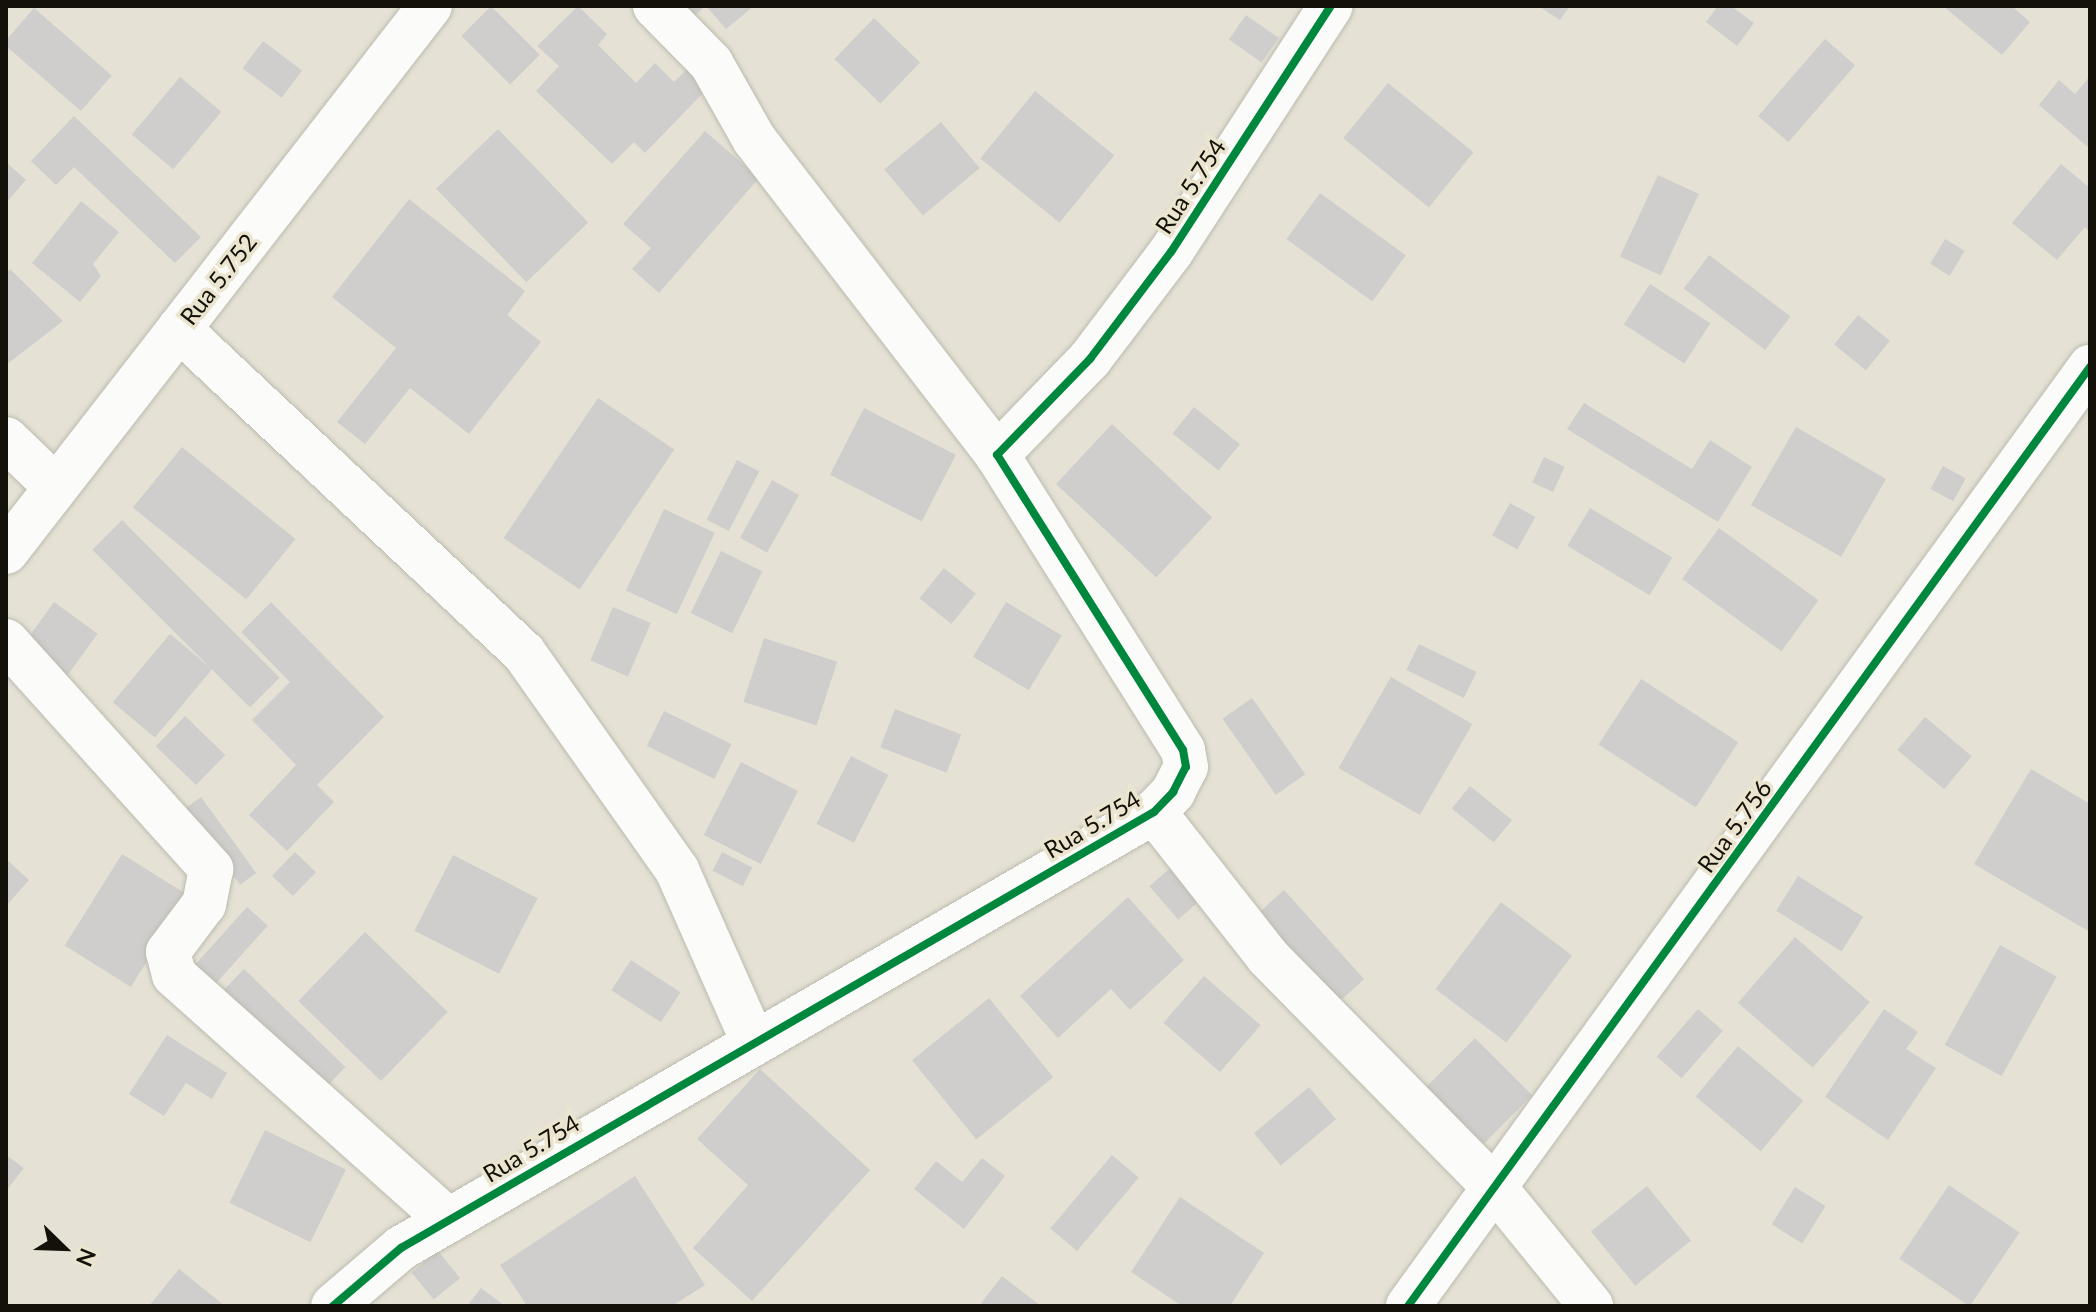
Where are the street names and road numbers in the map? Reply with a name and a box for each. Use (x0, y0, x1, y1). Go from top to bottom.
street label: Rua 5.754 (1149, 133, 1231, 239)
street label: Rua 5.752 (174, 228, 262, 330)
street label: Rua 5.756 (1691, 774, 1777, 878)
street label: Rua 5.754 (1039, 784, 1145, 864)
street label: Rua 5.754 (478, 1108, 584, 1188)

